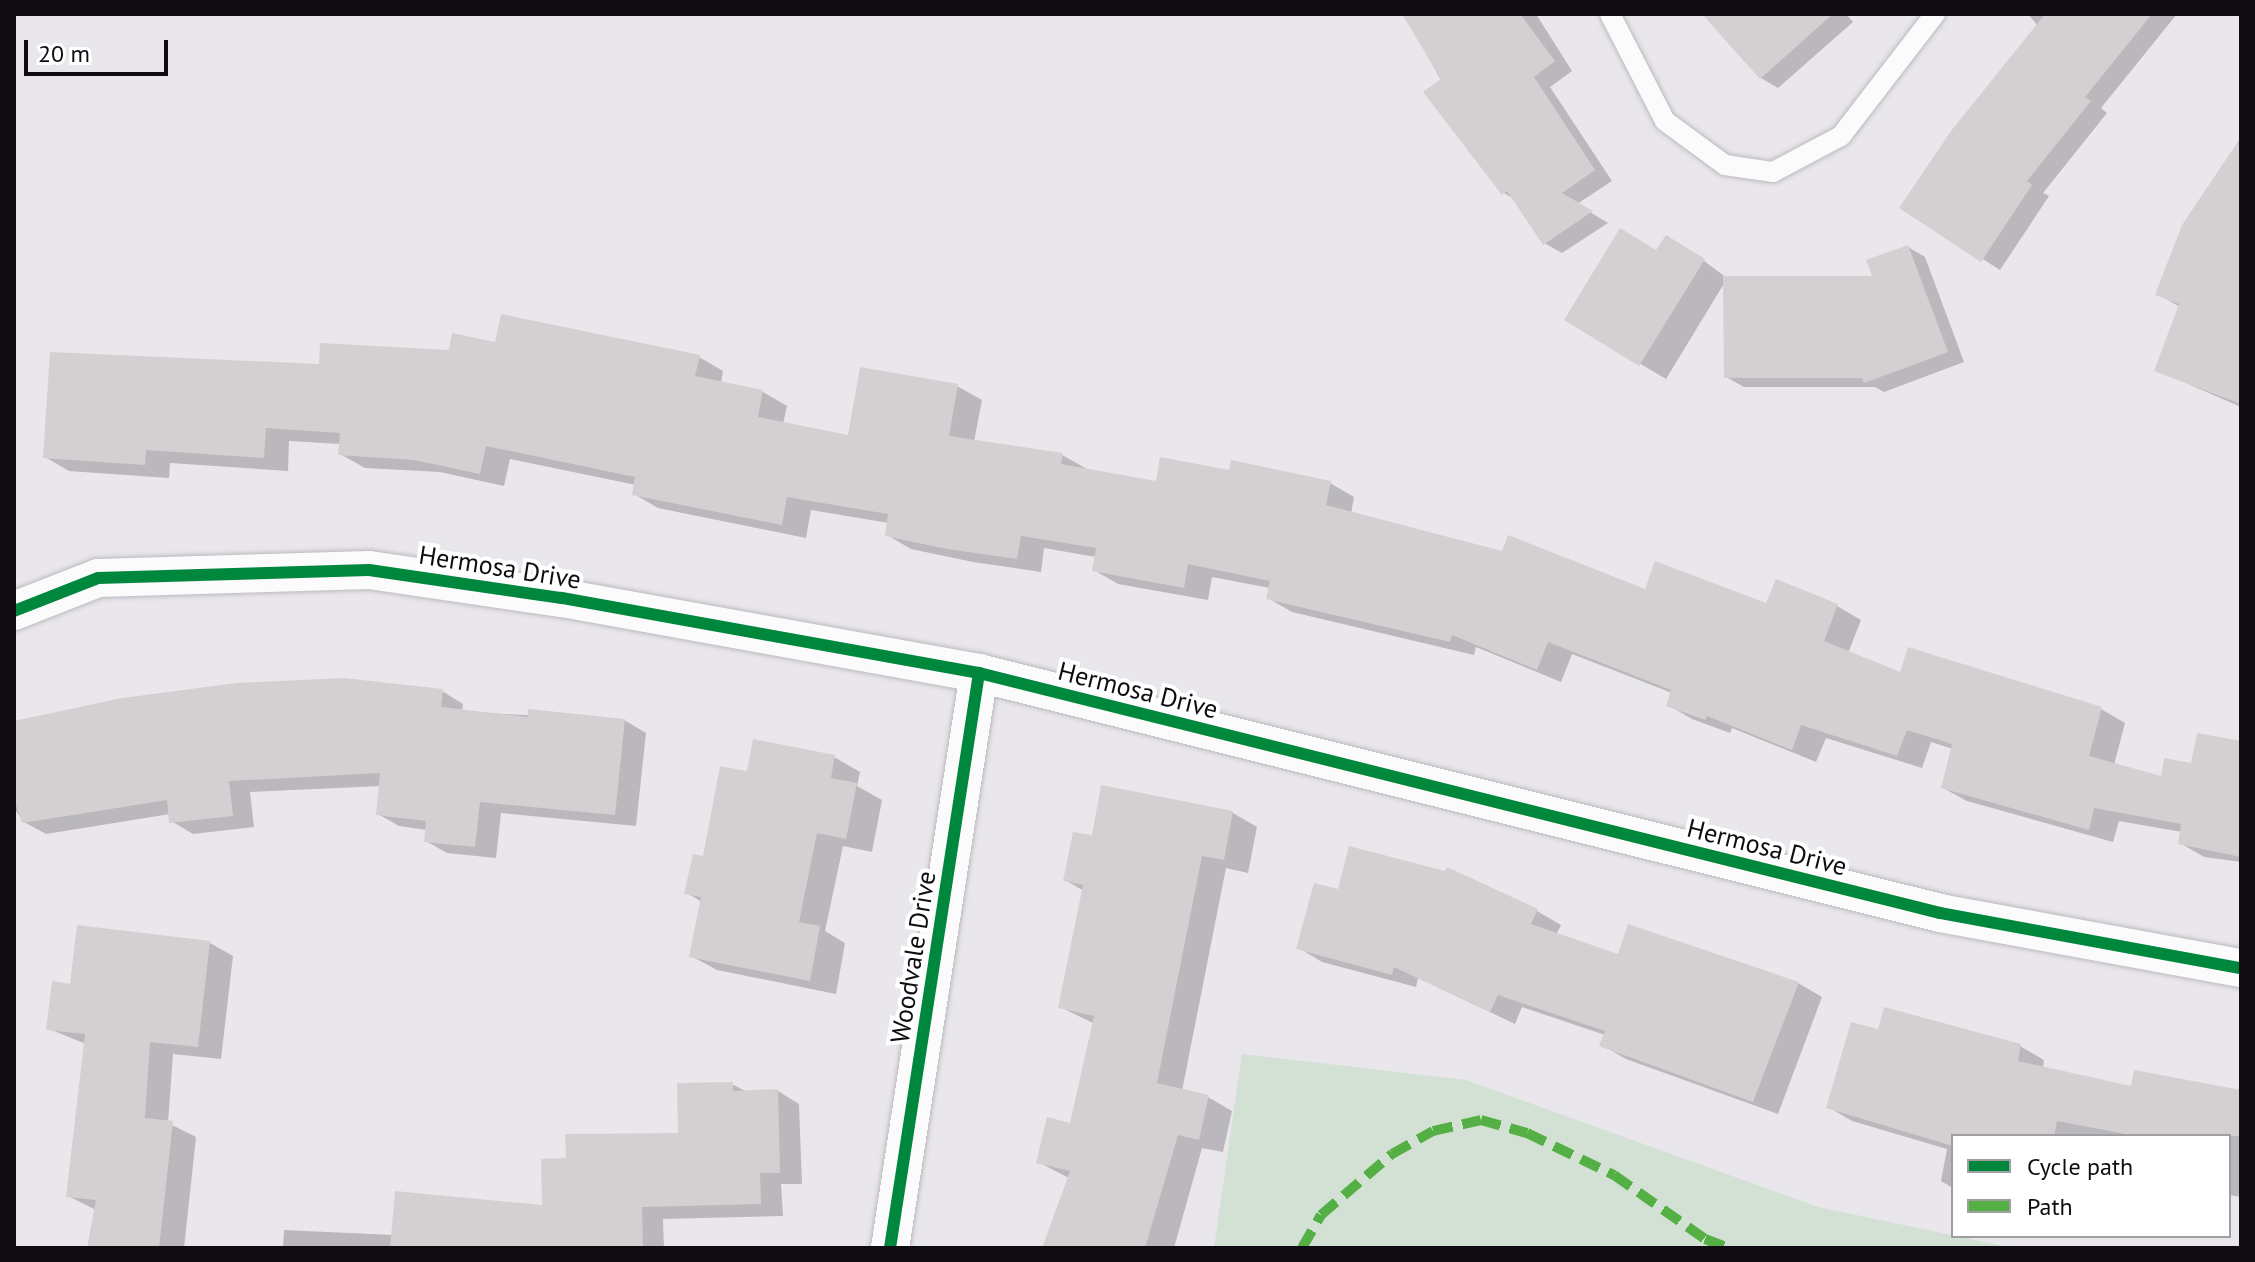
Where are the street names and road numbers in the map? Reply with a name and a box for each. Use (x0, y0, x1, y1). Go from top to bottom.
street label: Hermosa Drive (417, 539, 583, 595)
street label: Hermosa Drive (1055, 655, 1221, 725)
street label: Hermosa Drive (1684, 812, 1850, 882)
street label: Woodvale Drive (884, 869, 942, 1045)

